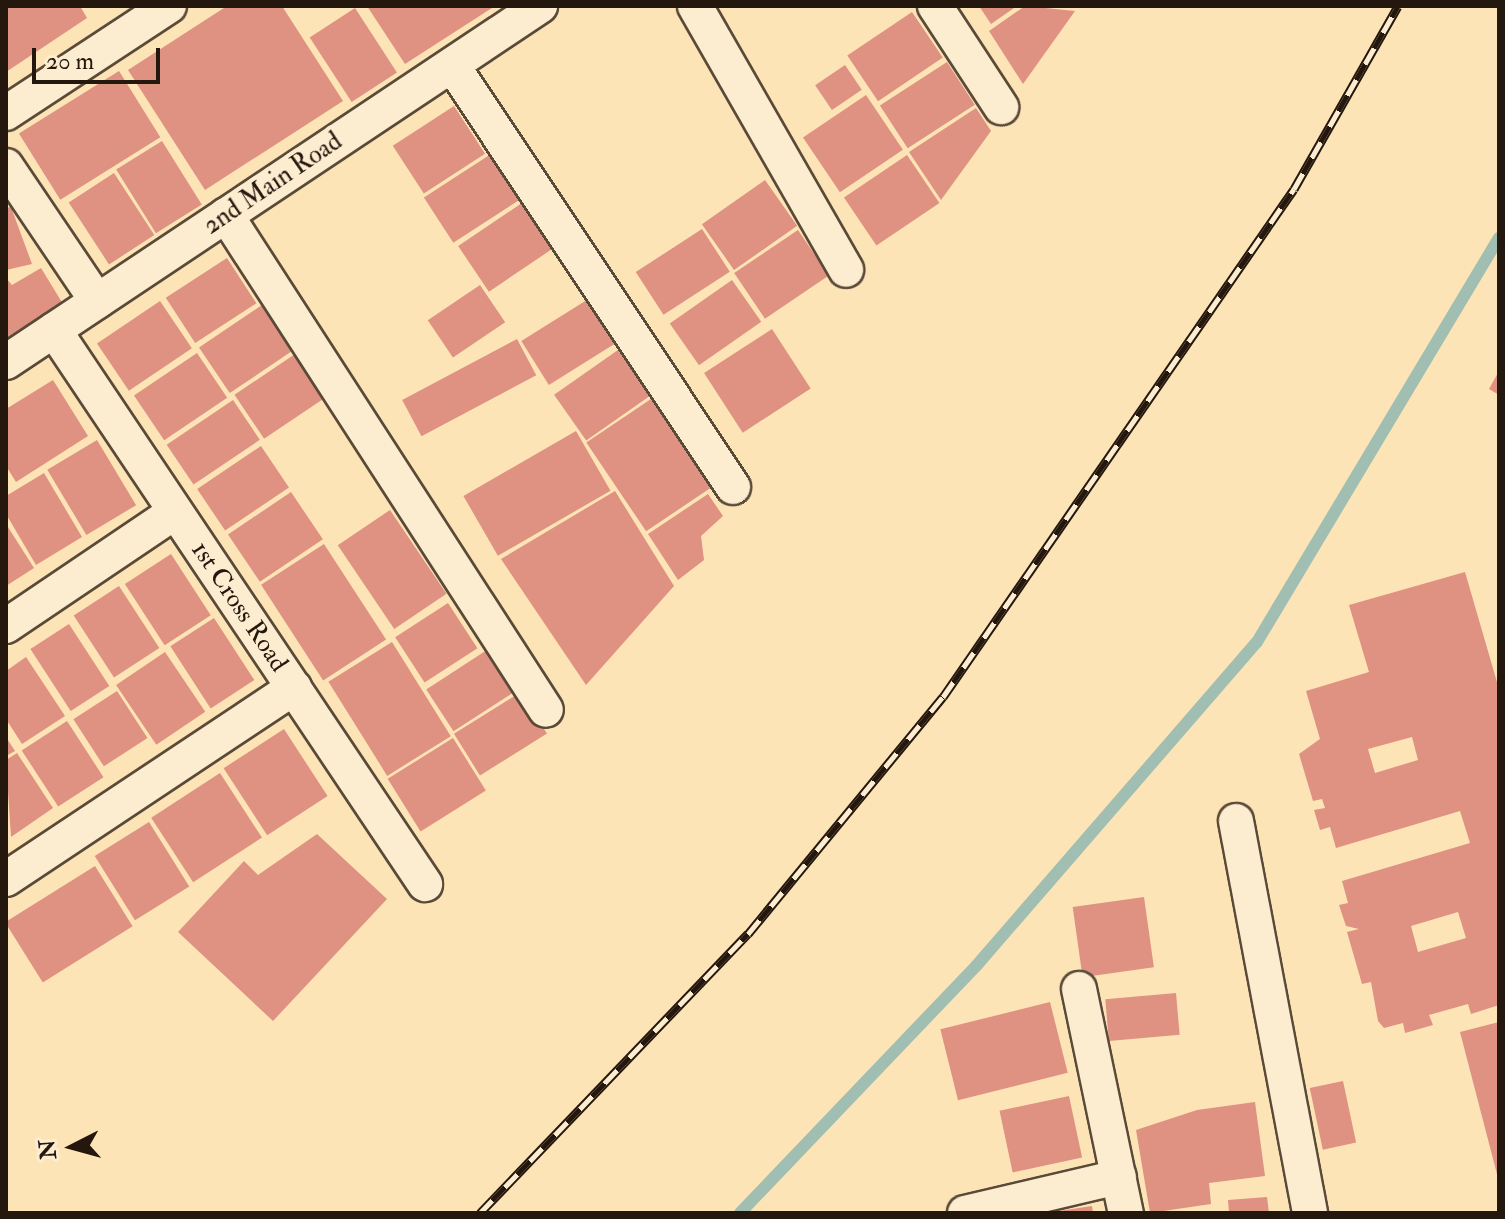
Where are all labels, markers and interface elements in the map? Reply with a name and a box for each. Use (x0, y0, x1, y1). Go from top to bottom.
scale bar (36, 32, 164, 82)
text: 20 m (46, 46, 94, 77)
street label: 2nd Main Road (198, 126, 348, 242)
street label: 1st Cross Road (184, 536, 294, 678)
north arrow (32, 1107, 112, 1187)
text: N (33, 1138, 63, 1161)

